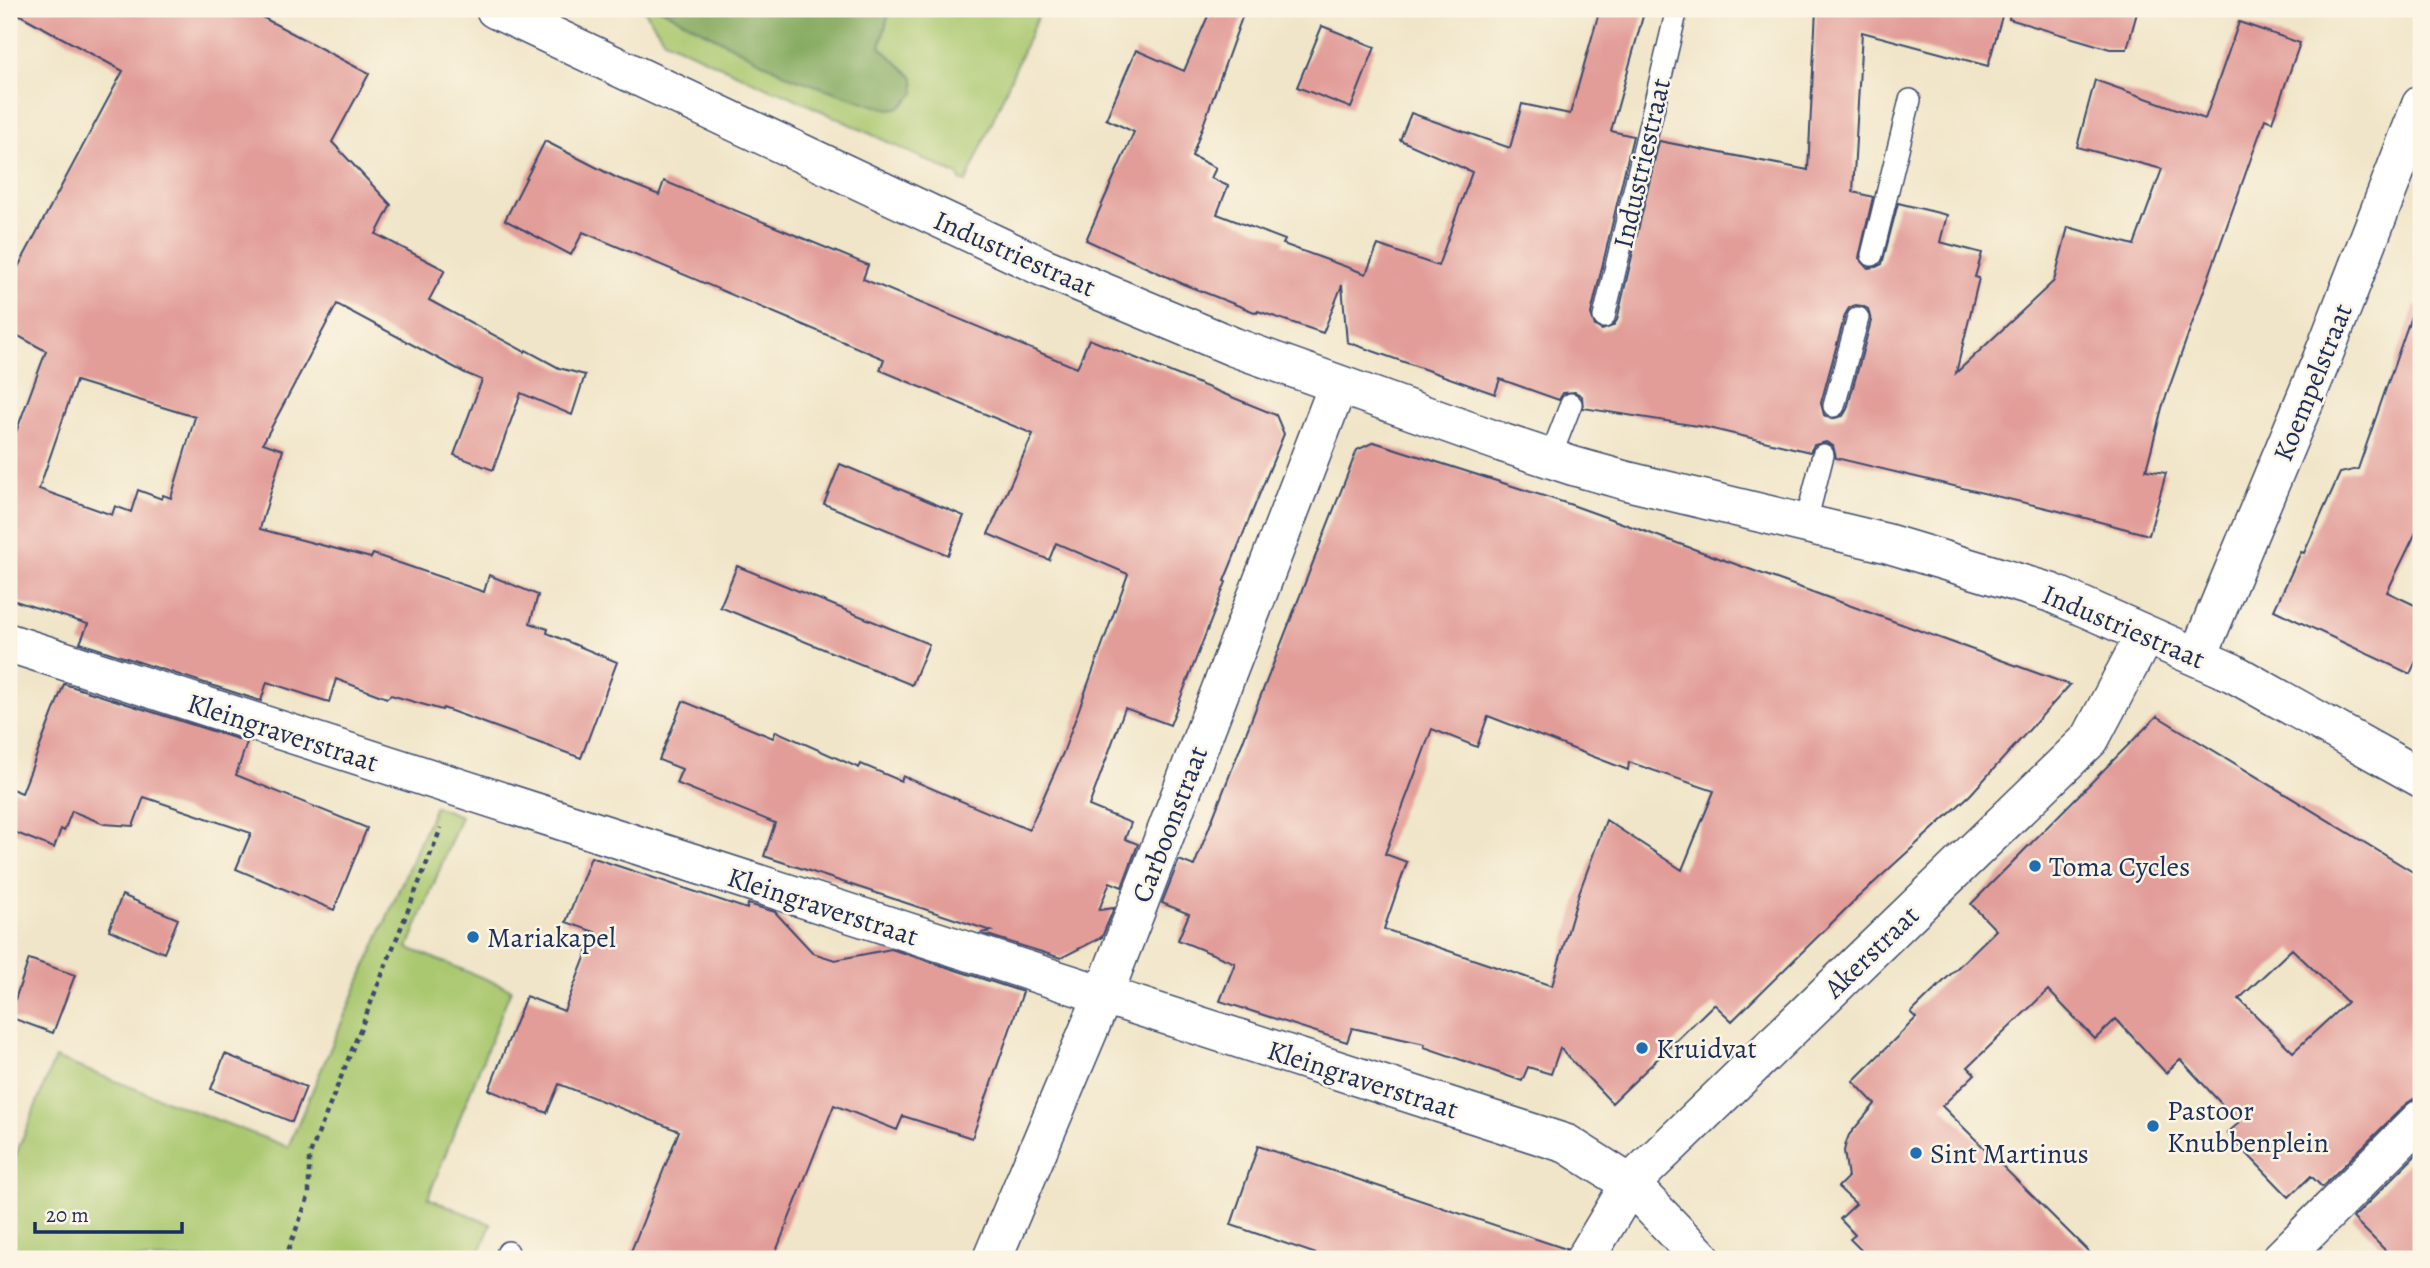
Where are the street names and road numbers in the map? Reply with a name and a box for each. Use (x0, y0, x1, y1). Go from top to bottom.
street label: Industriestraat (1604, 75, 1680, 252)
street label: Industriestraat (928, 201, 1101, 307)
street label: Koempelstraat (2264, 298, 2362, 467)
street label: Industriestraat (2036, 576, 2211, 678)
street label: Kleingraverstraat (182, 684, 383, 782)
street label: Carboonstraat (1123, 741, 1217, 908)
street label: Kleingraverstraat (722, 858, 923, 956)
street label: Akerstraat (1815, 897, 1928, 1007)
street label: Kleingraverstraat (1262, 1031, 1463, 1129)

